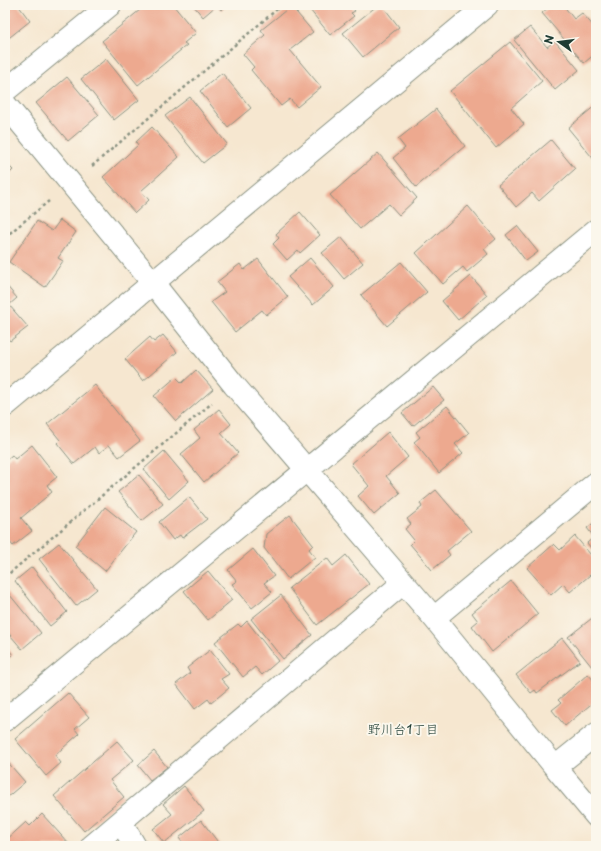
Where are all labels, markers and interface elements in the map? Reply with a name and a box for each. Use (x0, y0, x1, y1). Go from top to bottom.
north arrow (539, 22, 579, 62)
text: N (540, 33, 558, 46)
district label: 野川台1丁目 (368, 719, 438, 738)

